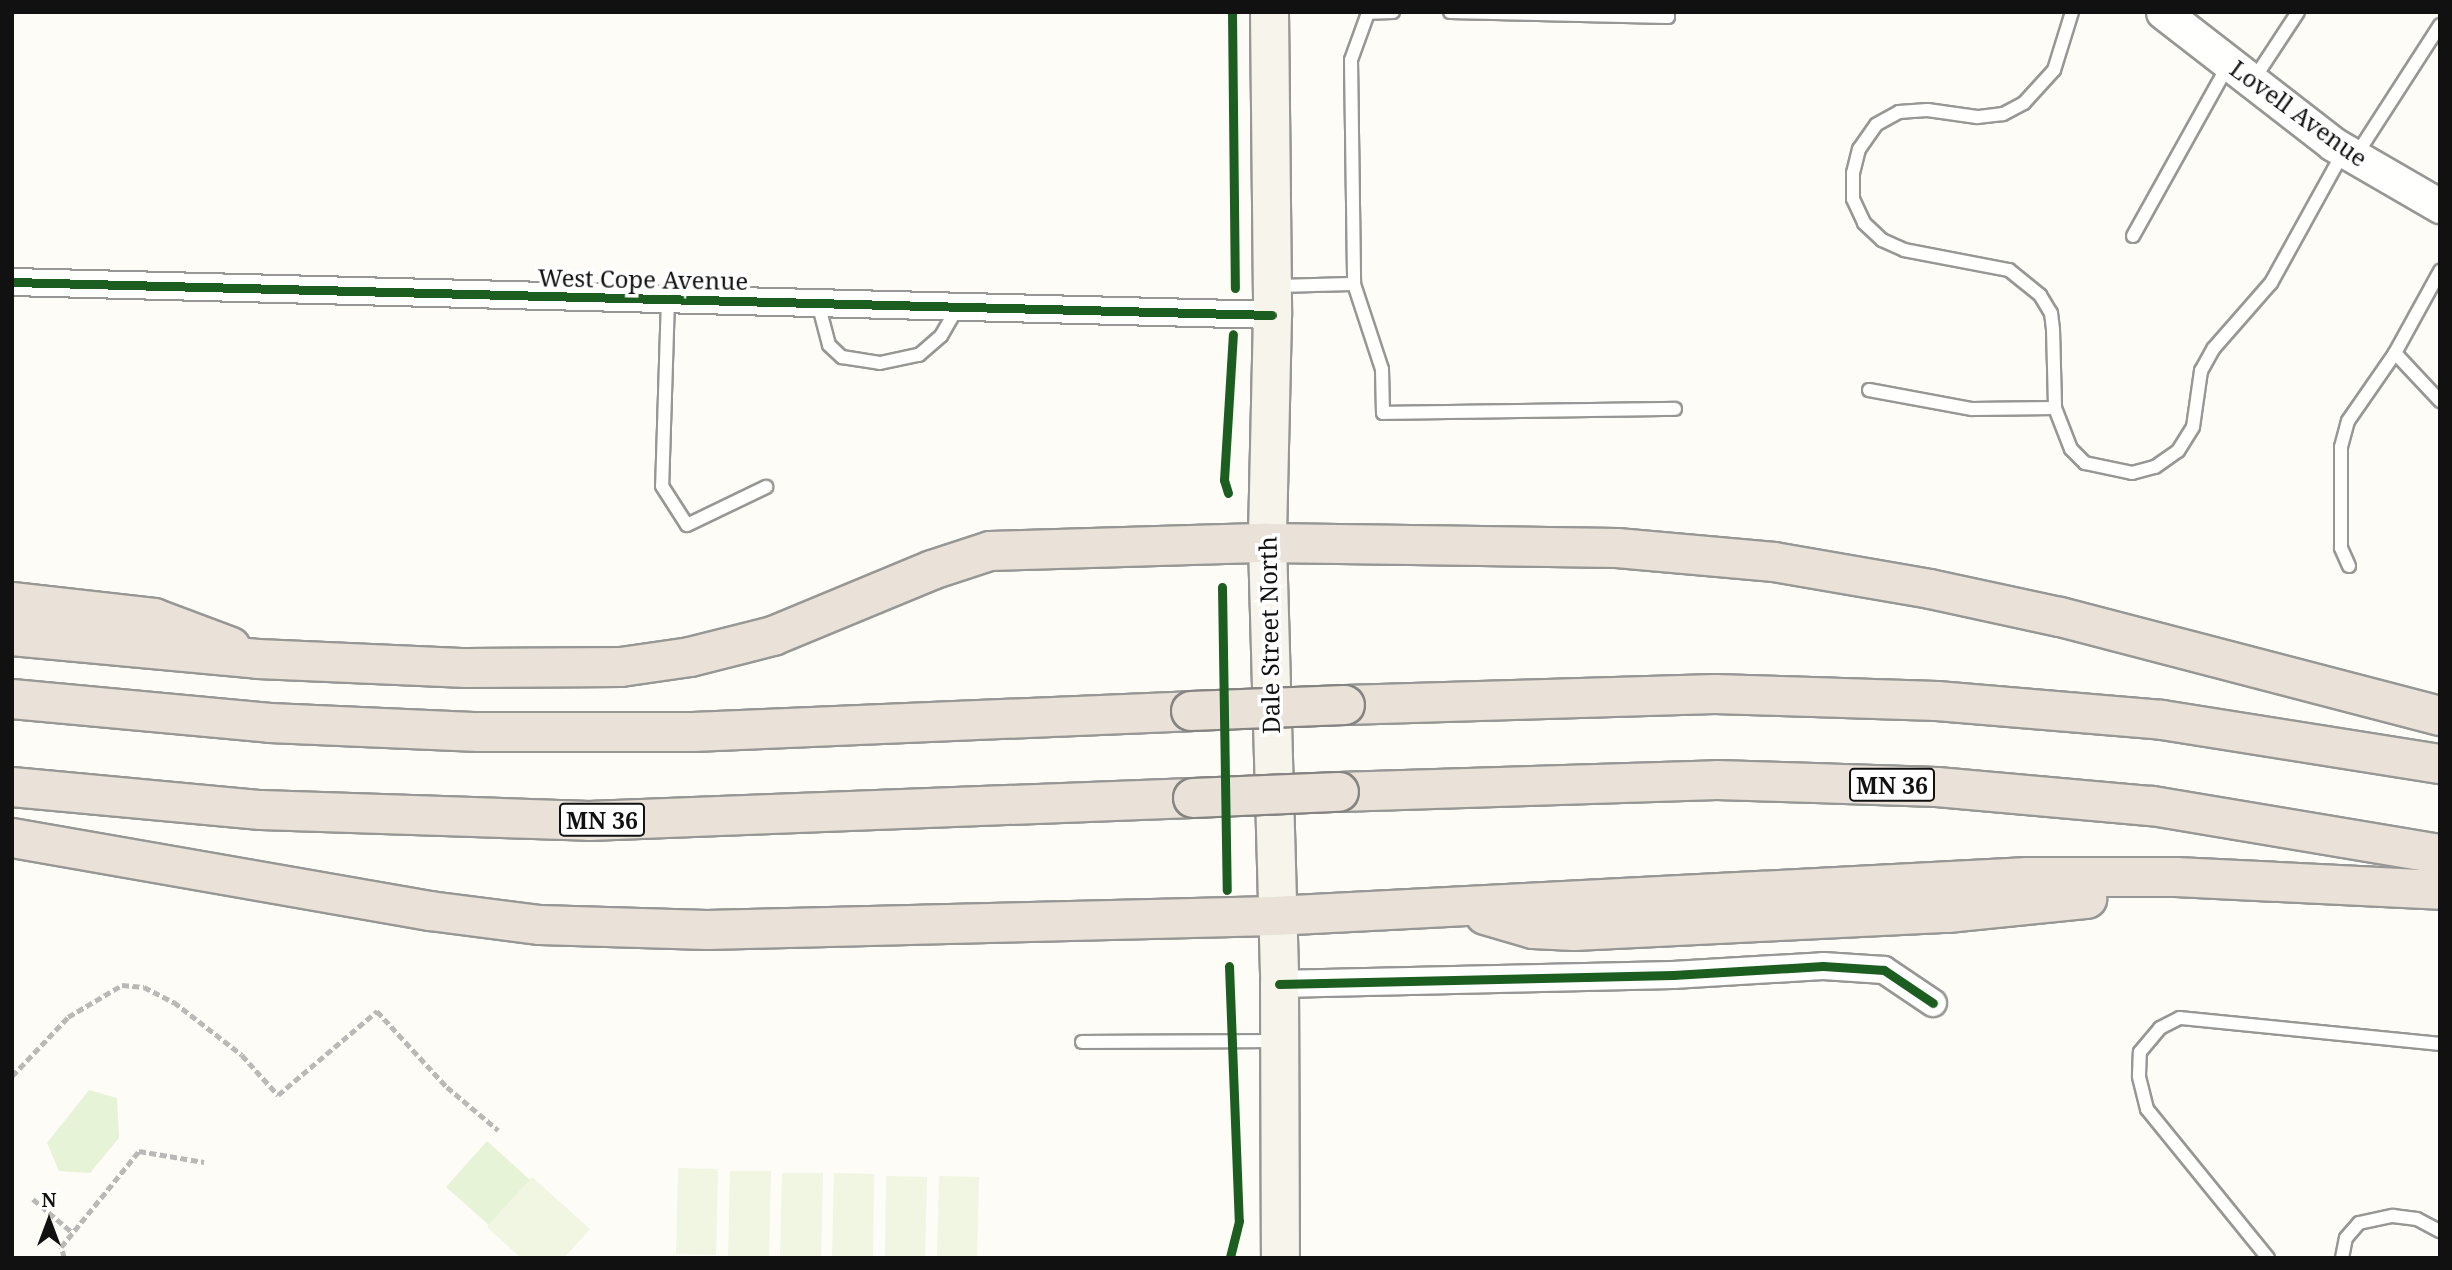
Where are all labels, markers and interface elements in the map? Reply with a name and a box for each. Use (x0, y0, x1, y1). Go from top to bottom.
street label: Lovell Avenue (2225, 54, 2373, 172)
street label: West Cope Avenue (538, 263, 748, 295)
street label: Dale Street North (1253, 536, 1285, 734)
road number: MN 36 (1848, 765, 1936, 804)
road number: MN 36 (558, 800, 646, 840)
north arrow (14, 1186, 84, 1256)
text: N (42, 1187, 56, 1213)

